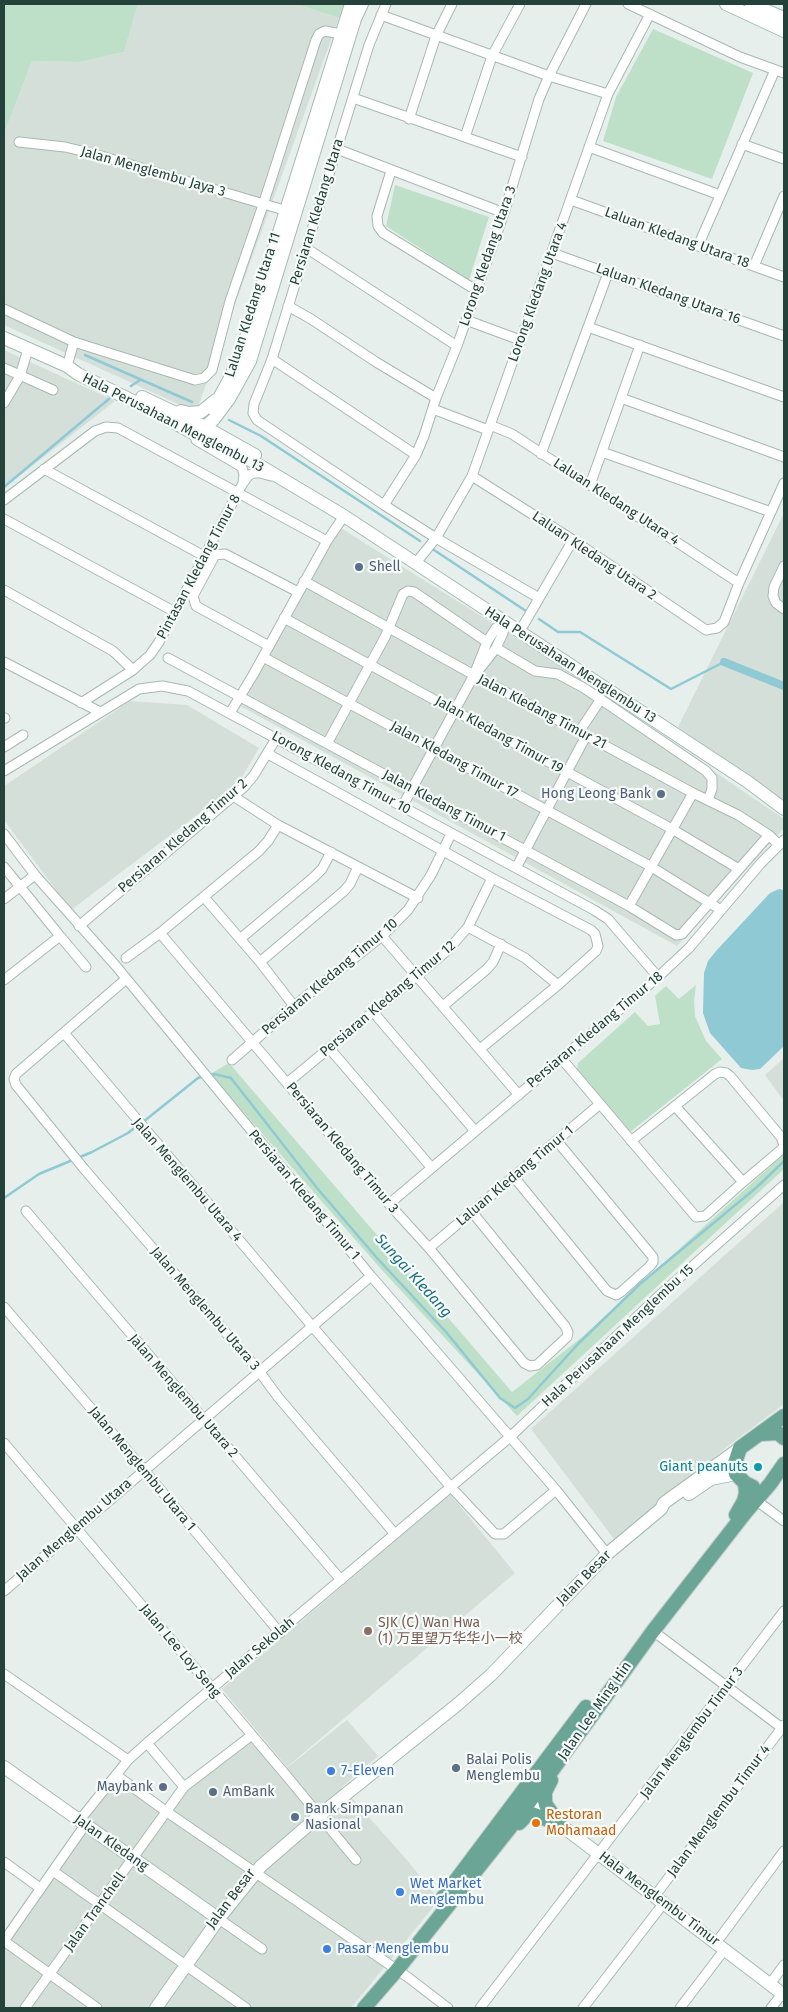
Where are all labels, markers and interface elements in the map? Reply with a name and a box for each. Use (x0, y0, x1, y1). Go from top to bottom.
street label: Persiaran Kledang Utara (287, 137, 347, 287)
street label: Jalan Menglembu Jaya 3 (79, 143, 227, 201)
street label: Lorong Kledang Utara 3 (456, 184, 520, 328)
street label: Laluan Kledang Utara 18 (602, 204, 752, 272)
street label: Lorong Kledang Utara 4 (505, 220, 571, 364)
street label: Laluan Kledang Utara 11 (222, 231, 284, 379)
street label: Laluan Kledang Utara 16 (593, 260, 743, 328)
street label: Hala Perusahaan Menglembu 13 (79, 370, 267, 476)
street label: Laluan Kledang Utara 4 (550, 455, 682, 549)
street label: Pintasan Kledang Timur 8 (154, 492, 244, 642)
street label: Laluan Kledang Utara 2 (529, 508, 659, 604)
place label: Shell (369, 559, 401, 575)
marker: Shell (353, 561, 365, 573)
street label: Hala Perusahaan Menglembu 13 (481, 603, 659, 727)
street label: Jalan Kledang Timur 21 (475, 671, 609, 753)
street label: Jalan Kledang Timur 19 (432, 693, 566, 777)
street label: Jalan Kledang Timur 17 (387, 718, 521, 802)
street label: Lorong Kledang Timur 10 (268, 728, 414, 818)
street label: Jalan Kledang Timur 1 (380, 766, 508, 846)
street label: Persiaran Kledang Timur 2 (115, 775, 251, 897)
place label: Hong Leong Bank (541, 786, 651, 802)
marker: Hong Leong Bank (655, 788, 667, 800)
street label: Persiaran Kledang Timur 10 (259, 915, 401, 1039)
street label: Persiaran Kledang Timur 12 (317, 937, 459, 1061)
street label: Persiaran Kledang Timur 18 (524, 968, 666, 1092)
street label: Persiaran Kledang Timur 3 (282, 1079, 402, 1217)
street label: Jalan Menglembu Utara 4 (129, 1115, 245, 1245)
street label: Laluan Kledang Timur 1 (453, 1122, 577, 1230)
street label: Persiaran Kledang Timur 1 (245, 1127, 363, 1263)
water label: Sungai Kledang (371, 1231, 455, 1321)
street label: Jalan Menglembu Utara 3 (147, 1244, 263, 1374)
street label: Hala Perusahaan Menglembu 15 (539, 1261, 697, 1411)
street label: Jalan Menglembu Utara 2 (125, 1331, 241, 1461)
street label: Jalan Menglembu Utara 1 (85, 1403, 199, 1535)
place label: Giant peanuts (659, 1459, 748, 1475)
marker: Giant peanuts (752, 1461, 764, 1473)
street label: Jalan Menglembu Utara (13, 1475, 135, 1585)
street label: Jalan Besar (553, 1547, 615, 1609)
street label: Jalan Lee Loy Seng (136, 1601, 224, 1701)
street label: Jalan Sekolah (222, 1614, 298, 1682)
place label: SJK (C) Wan Hwa (1) 万里望万华华小一校 (378, 1615, 523, 1648)
marker: SJK (C) Wan Hwa (1) 万里望万华华小一校 (362, 1625, 374, 1637)
street label: Jalan Lee Ming Hin (555, 1658, 635, 1764)
street label: Jalan Menglembu Timur 3 (637, 1664, 747, 1802)
street label: Jalan Menglembu Timur 4 (664, 1742, 774, 1880)
place label: Balai Polis Menglembu (466, 1752, 540, 1784)
marker: Balai Polis Menglembu (450, 1762, 462, 1774)
place label: 7-Eleven (341, 1763, 395, 1779)
marker: 7-Eleven (325, 1765, 337, 1777)
place label: Maybank (97, 1779, 153, 1795)
marker: Maybank (157, 1781, 169, 1793)
place label: AmBank (223, 1784, 275, 1800)
marker: AmBank (207, 1786, 219, 1798)
place label: Bank Simpanan Nasional (305, 1801, 404, 1834)
place label: Restoran Mohamaad (546, 1807, 616, 1840)
street label: Jalan Kledang (71, 1811, 151, 1875)
marker: Bank Simpanan Nasional (289, 1811, 301, 1823)
marker: Restoran Mohamaad (530, 1817, 542, 1829)
street label: Hala Menglembu Timur (595, 1848, 723, 1950)
street label: Jalan Besar (203, 1866, 259, 1932)
street label: Jalan Tranchell (61, 1869, 129, 1955)
place label: Wet Market Menglembu (410, 1876, 484, 1908)
marker: Wet Market Menglembu (394, 1886, 406, 1898)
place label: Pasar Menglembu (337, 1941, 449, 1957)
marker: Pasar Menglembu (321, 1943, 333, 1955)

